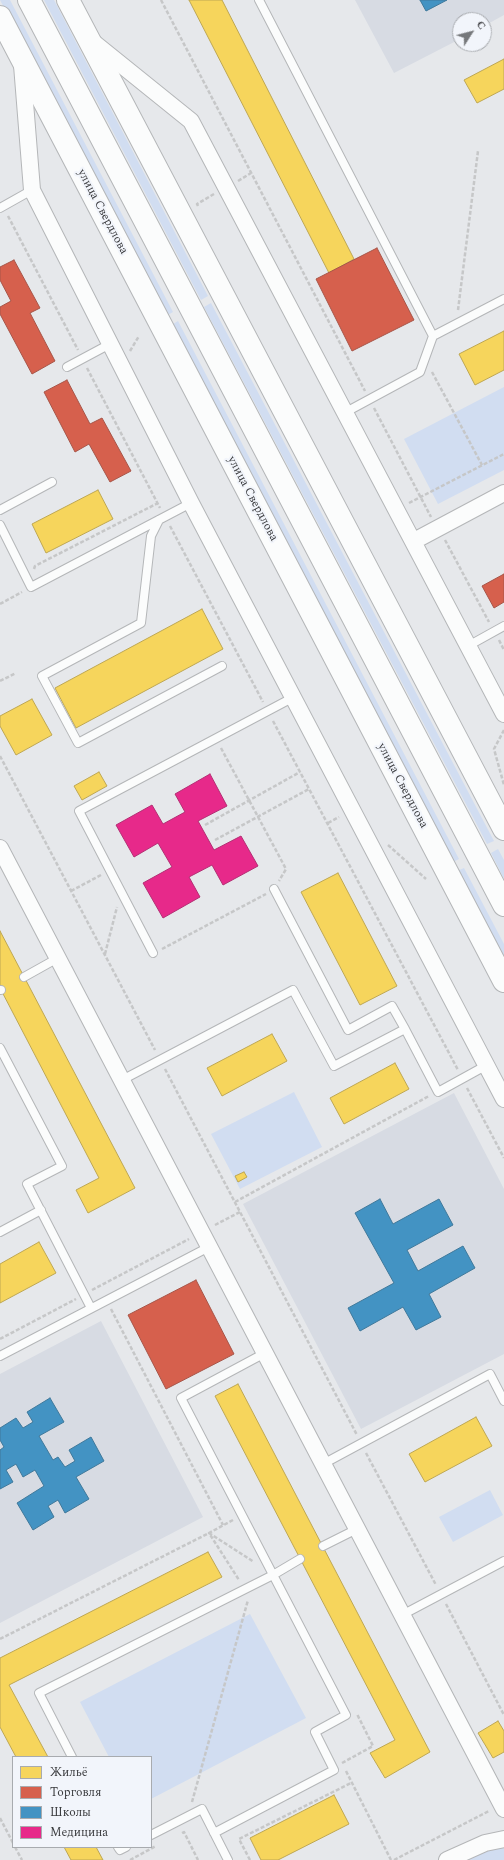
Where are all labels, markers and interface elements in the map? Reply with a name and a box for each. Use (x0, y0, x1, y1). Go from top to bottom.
north arrow (452, 12, 492, 52)
text: С (472, 17, 490, 33)
street label: улица Свердлова (74, 167, 130, 257)
street label: улица Свердлова (224, 454, 280, 544)
street label: улица Свердлова (374, 741, 430, 831)
legend (12, 1756, 152, 1848)
text: Жильё (50, 1763, 88, 1782)
text: Торговля (50, 1783, 101, 1802)
text: Школы (50, 1803, 91, 1822)
text: Медицина (50, 1823, 108, 1842)

